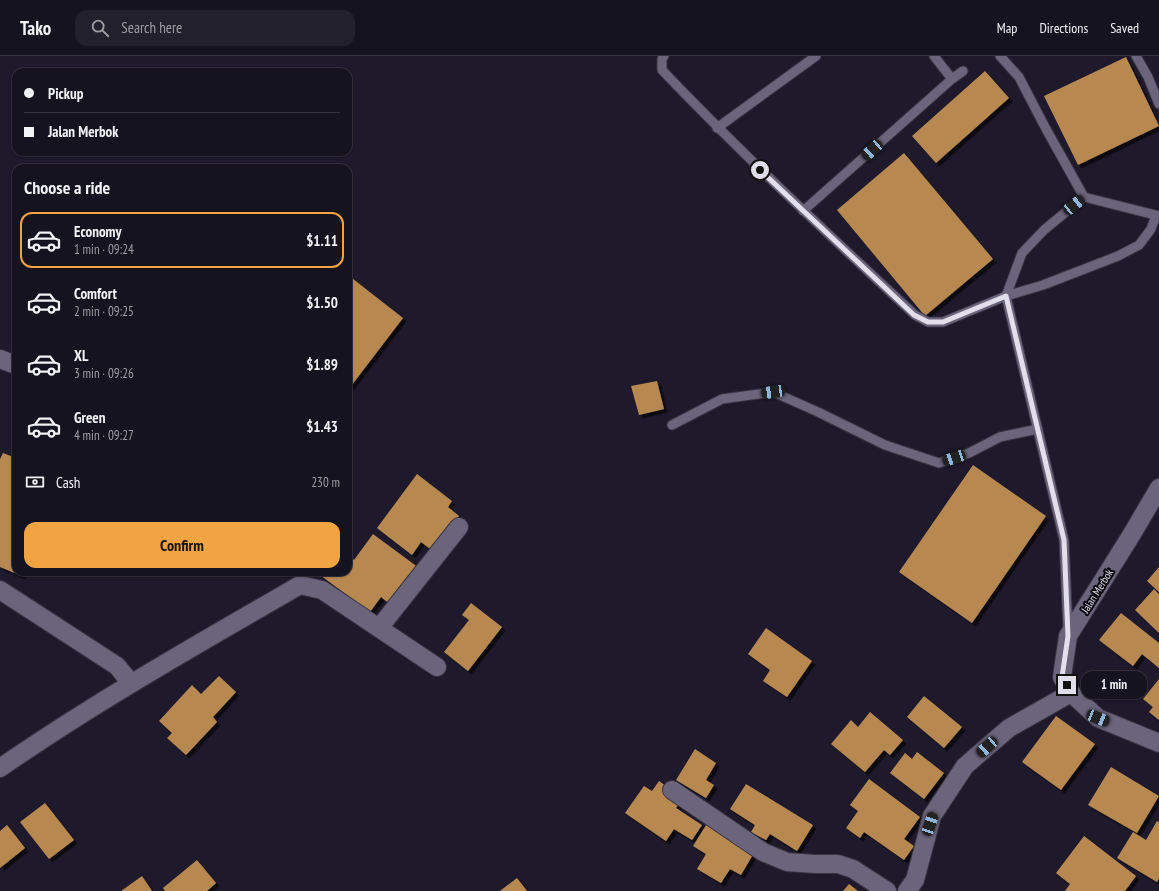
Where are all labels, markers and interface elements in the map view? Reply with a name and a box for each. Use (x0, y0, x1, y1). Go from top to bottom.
search box (75, 10, 355, 46)
text: Tako (20, 16, 51, 40)
icon: search (89, 17, 111, 39)
text: Search here (121, 18, 182, 37)
text: Map (997, 19, 1017, 37)
text: Directions (1039, 19, 1088, 37)
text: Saved (1110, 19, 1139, 37)
text: Pickup (48, 84, 83, 103)
text: Jalan Merbok (48, 122, 118, 141)
car (859, 138, 885, 162)
route start (751, 161, 769, 179)
text: Choose a ride (24, 176, 110, 199)
car (1061, 193, 1087, 217)
icon: car (26, 222, 62, 258)
text: Economy (74, 222, 122, 241)
text: $1.11 (306, 231, 338, 250)
text: 1 min · 09:24 (74, 241, 134, 258)
icon: car (26, 284, 62, 320)
text: Comfort (74, 284, 117, 303)
text: $1.50 (306, 293, 338, 312)
text: 2 min · 09:25 (74, 303, 134, 320)
icon: car (26, 346, 62, 382)
text: XL (74, 346, 88, 365)
text: $1.89 (306, 355, 338, 374)
text: 3 min · 09:26 (74, 365, 134, 382)
car (760, 384, 786, 400)
icon: car (26, 408, 62, 444)
text: Green (74, 408, 106, 427)
text: $1.43 (306, 417, 338, 436)
text: 4 min · 09:27 (74, 427, 134, 444)
car (941, 449, 967, 467)
icon: cash (24, 471, 46, 493)
text: Cash (56, 473, 80, 492)
text: 230 m (311, 474, 340, 491)
button: Confirm (24, 522, 340, 568)
street label: Jalan Merbok (1077, 566, 1116, 617)
callout: 1 min (1081, 671, 1147, 699)
route end (1058, 676, 1076, 694)
text: 1 min (1101, 676, 1127, 693)
car (1085, 708, 1111, 728)
car (974, 735, 1000, 759)
car (921, 811, 939, 837)

